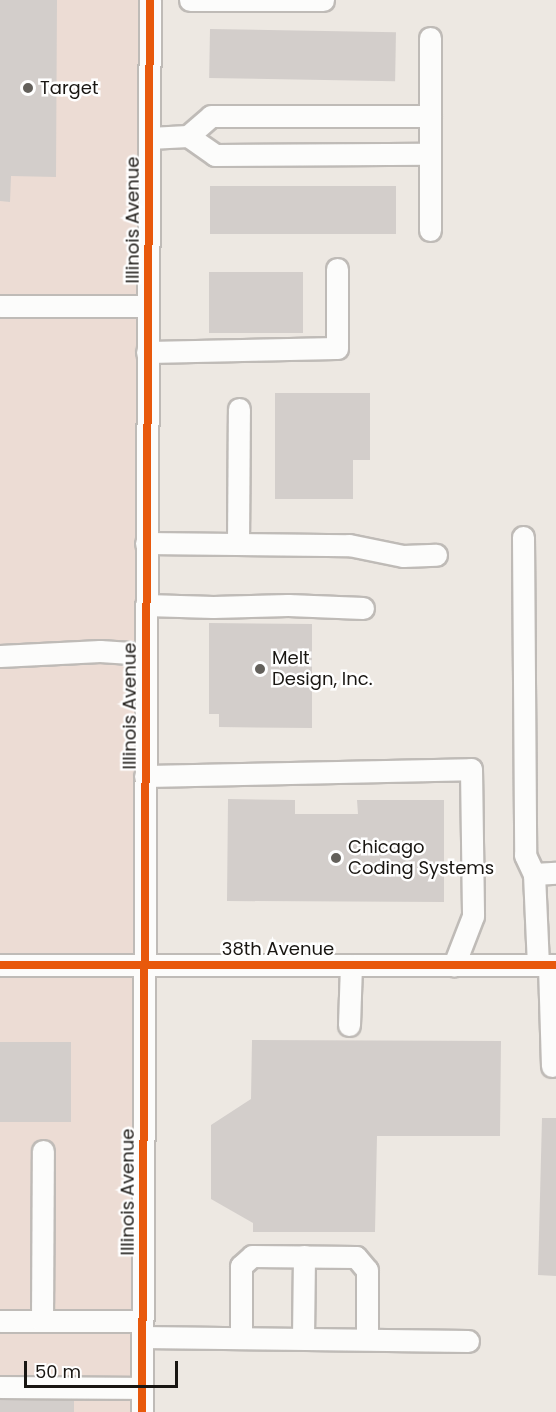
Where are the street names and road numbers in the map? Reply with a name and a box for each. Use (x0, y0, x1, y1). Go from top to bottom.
street label: Illinois Avenue (122, 157, 144, 283)
street label: Illinois Avenue (119, 643, 141, 769)
street label: 38th Avenue (222, 938, 334, 960)
street label: Illinois Avenue (117, 1129, 139, 1255)

